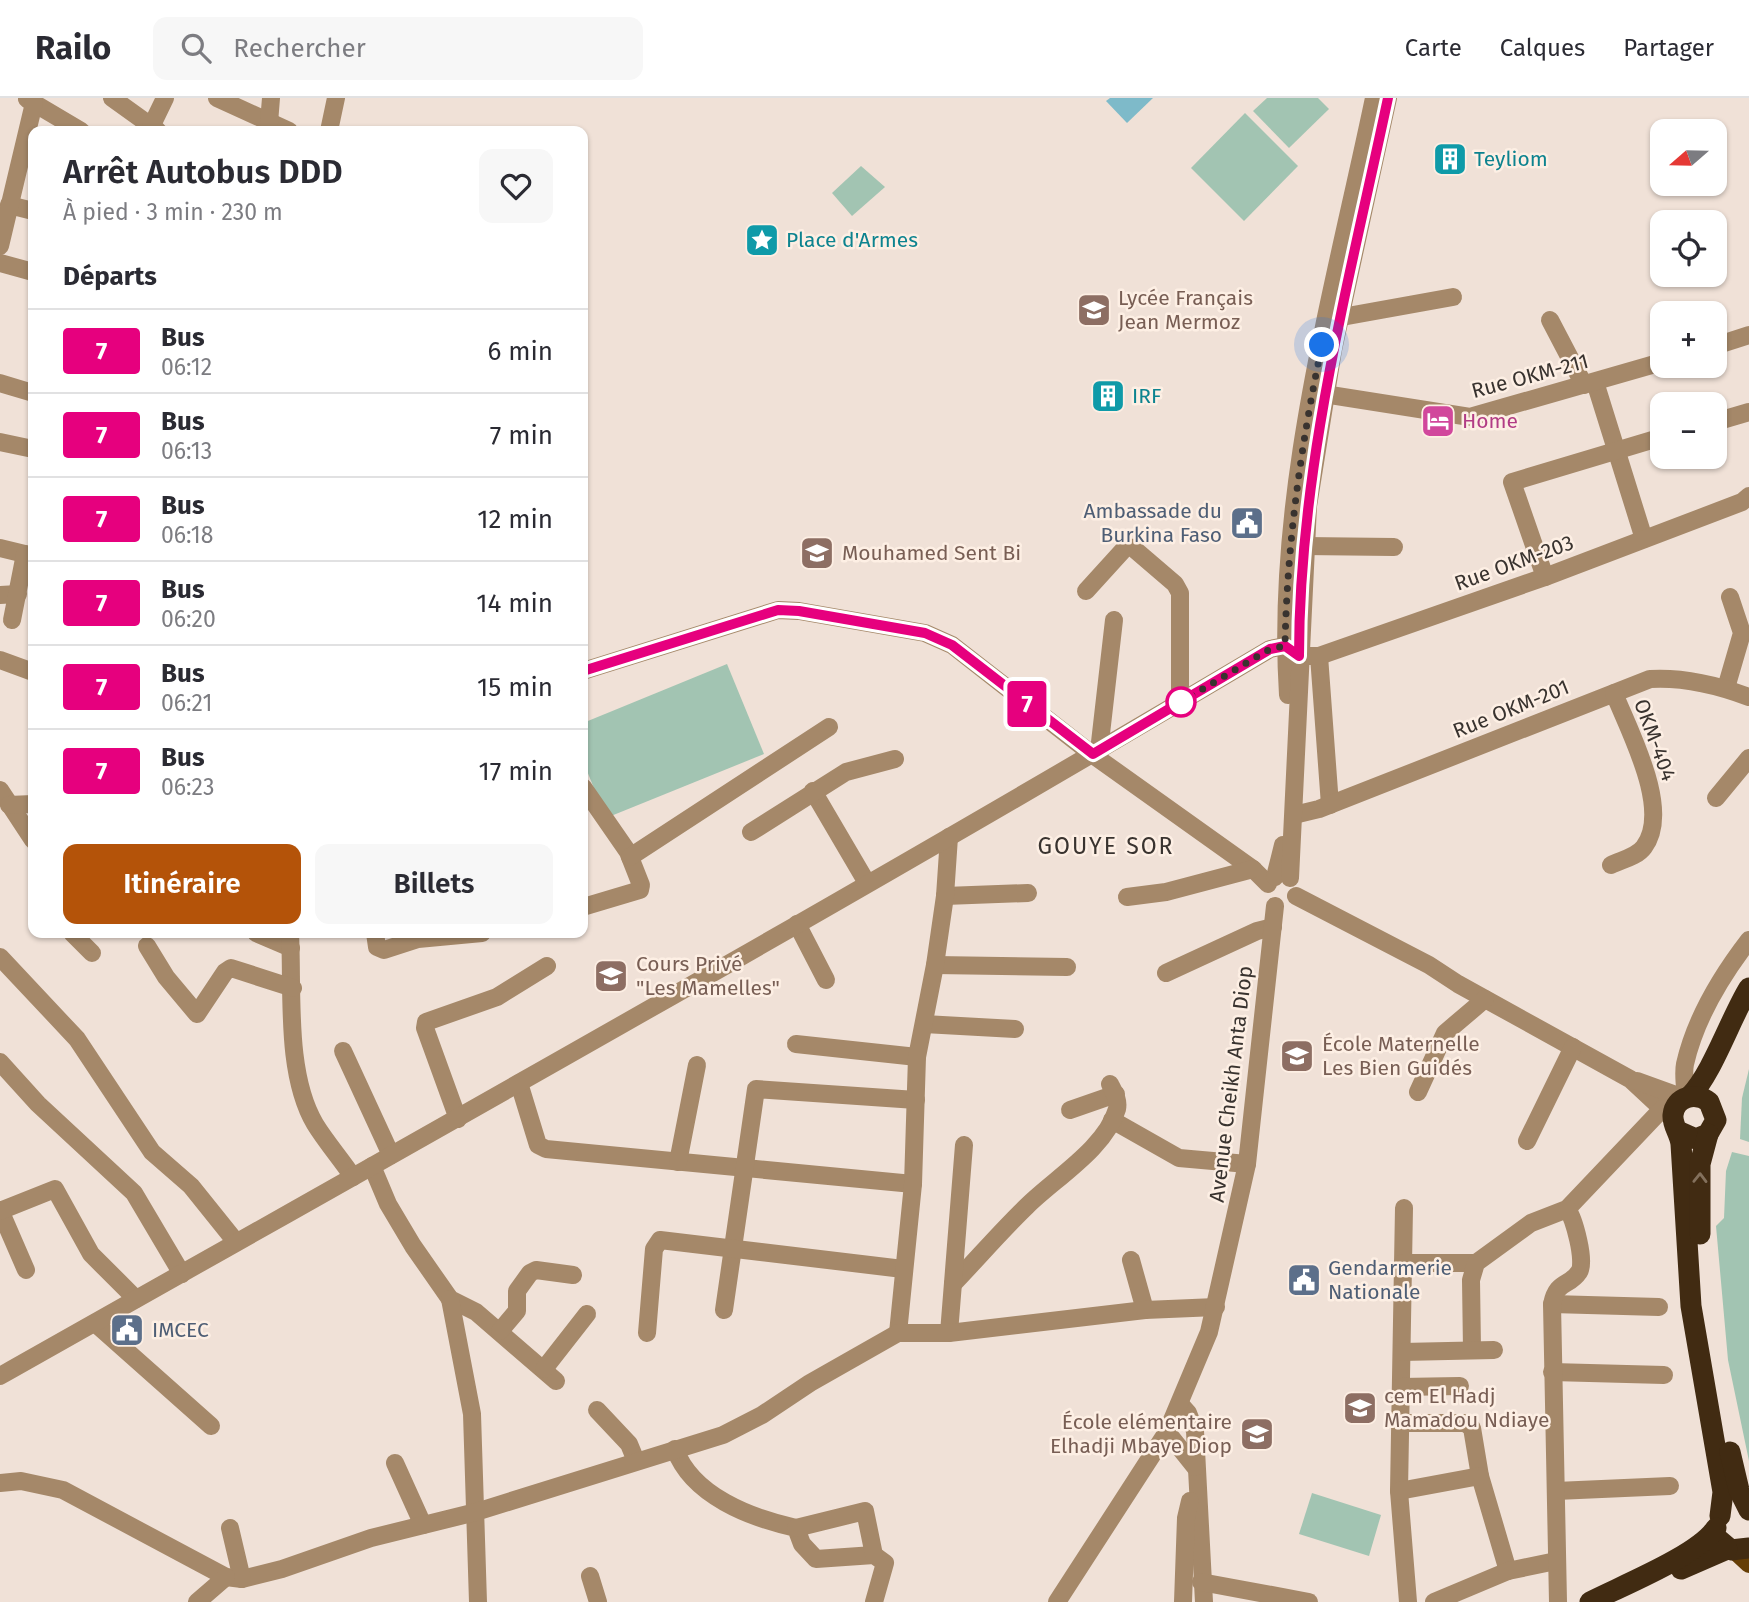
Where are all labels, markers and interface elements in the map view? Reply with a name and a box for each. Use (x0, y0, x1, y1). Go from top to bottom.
search box (153, 17, 643, 80)
text: Railo (35, 28, 111, 68)
icon: search (177, 29, 215, 67)
text: Rechercher (233, 33, 366, 64)
text: Carte (1405, 34, 1462, 62)
text: Calques (1500, 34, 1585, 62)
text: Partager (1623, 34, 1714, 62)
north arrow (1650, 119, 1727, 196)
map controls (1650, 119, 1727, 469)
building icon: Teyliom (1431, 140, 1469, 178)
place label: Teyliom (1474, 146, 1548, 172)
button: heart (479, 149, 553, 223)
text: Arrêt Autobus DDD (63, 152, 343, 192)
text: À pied · 3 min · 230 m (63, 198, 283, 226)
button: locate (1650, 210, 1727, 287)
place icon: Place d'Armes (743, 221, 781, 259)
place label: Place d'Armes (786, 227, 918, 253)
text: Départs (63, 261, 157, 292)
place label: Lycée Français Jean Mermoz (1118, 285, 1253, 335)
school or university icon: Lycée Français Jean Mermoz (1075, 291, 1113, 329)
button: + (1650, 301, 1727, 378)
text: Bus (161, 322, 204, 353)
your location (1304, 327, 1339, 362)
text: 6 min (487, 336, 553, 367)
text: 7 (96, 337, 107, 365)
street label: Rue OKM-211 (1469, 348, 1591, 404)
text: 06:12 (161, 353, 212, 381)
building icon: IRF (1089, 377, 1127, 415)
place label: IRF (1132, 383, 1161, 409)
button: − (1650, 392, 1727, 469)
hotel icon: Home (1419, 402, 1457, 440)
text: Bus (161, 406, 204, 437)
place label: Home (1462, 408, 1518, 434)
text: 7 min (490, 420, 553, 451)
text: 7 (96, 421, 107, 449)
text: 06:13 (161, 437, 212, 465)
text: Bus (161, 490, 204, 521)
place label: Ambassade du Burkina Faso (1084, 498, 1222, 548)
text: 12 min (477, 504, 553, 535)
public building icon: Ambassade du Burkina Faso (1228, 504, 1266, 542)
text: 7 (96, 505, 107, 533)
text: 06:18 (161, 521, 213, 549)
street label: Rue OKM-203 (1451, 529, 1577, 597)
school or university icon: Mouhamed Sent Bi (798, 534, 836, 572)
place label: Mouhamed Sent Bi (842, 540, 1021, 566)
text: Bus (161, 574, 204, 605)
text: 14 min (476, 588, 553, 619)
text: 7 (96, 589, 107, 617)
text: 06:20 (161, 605, 216, 633)
text: Bus (161, 658, 204, 689)
text: 15 min (477, 672, 553, 703)
text: 7 (96, 673, 107, 701)
street label: Rue OKM-201 (1449, 674, 1573, 744)
line badge: 7 (1004, 681, 1050, 727)
unlabelled marker (1166, 687, 1196, 717)
text: 06:21 (161, 689, 212, 717)
text: 7 (1021, 690, 1033, 718)
street label: OKM-404 (1628, 695, 1682, 785)
text: Bus (161, 742, 204, 773)
text: 17 min (478, 756, 553, 787)
text: 7 (96, 757, 107, 785)
text: 06:23 (161, 773, 214, 801)
district label: GOUYE SOR (1037, 832, 1175, 860)
button: Itinéraire (63, 844, 301, 924)
button: Billets (315, 844, 553, 924)
place label: Cours Privé "Les Mamelles" (636, 951, 780, 1001)
school or university icon: Cours Privé "Les Mamelles" (592, 957, 630, 995)
street label: Avenue Cheikh Anta Diop (1204, 964, 1258, 1204)
place label: École Maternelle Les Bien Guidés (1322, 1031, 1480, 1081)
school or university icon: École Maternelle Les Bien Guidés (1278, 1037, 1316, 1075)
one-way arrow (1692, 1172, 1708, 1183)
place label: Gendarmerie Nationale (1328, 1255, 1452, 1305)
public building icon: Gendarmerie Nationale (1285, 1261, 1323, 1299)
public building icon: IMCEC (108, 1311, 146, 1349)
place label: IMCEC (152, 1317, 209, 1343)
place label: cem El Hadj Mamadou Ndiaye (1384, 1383, 1549, 1433)
school or university icon: cem El Hadj Mamadou Ndiaye (1341, 1389, 1379, 1427)
place label: École elémentaire Elhadji Mbaye Diop (1050, 1409, 1232, 1459)
school or university icon: École elémentaire Elhadji Mbaye Diop (1238, 1415, 1276, 1453)

